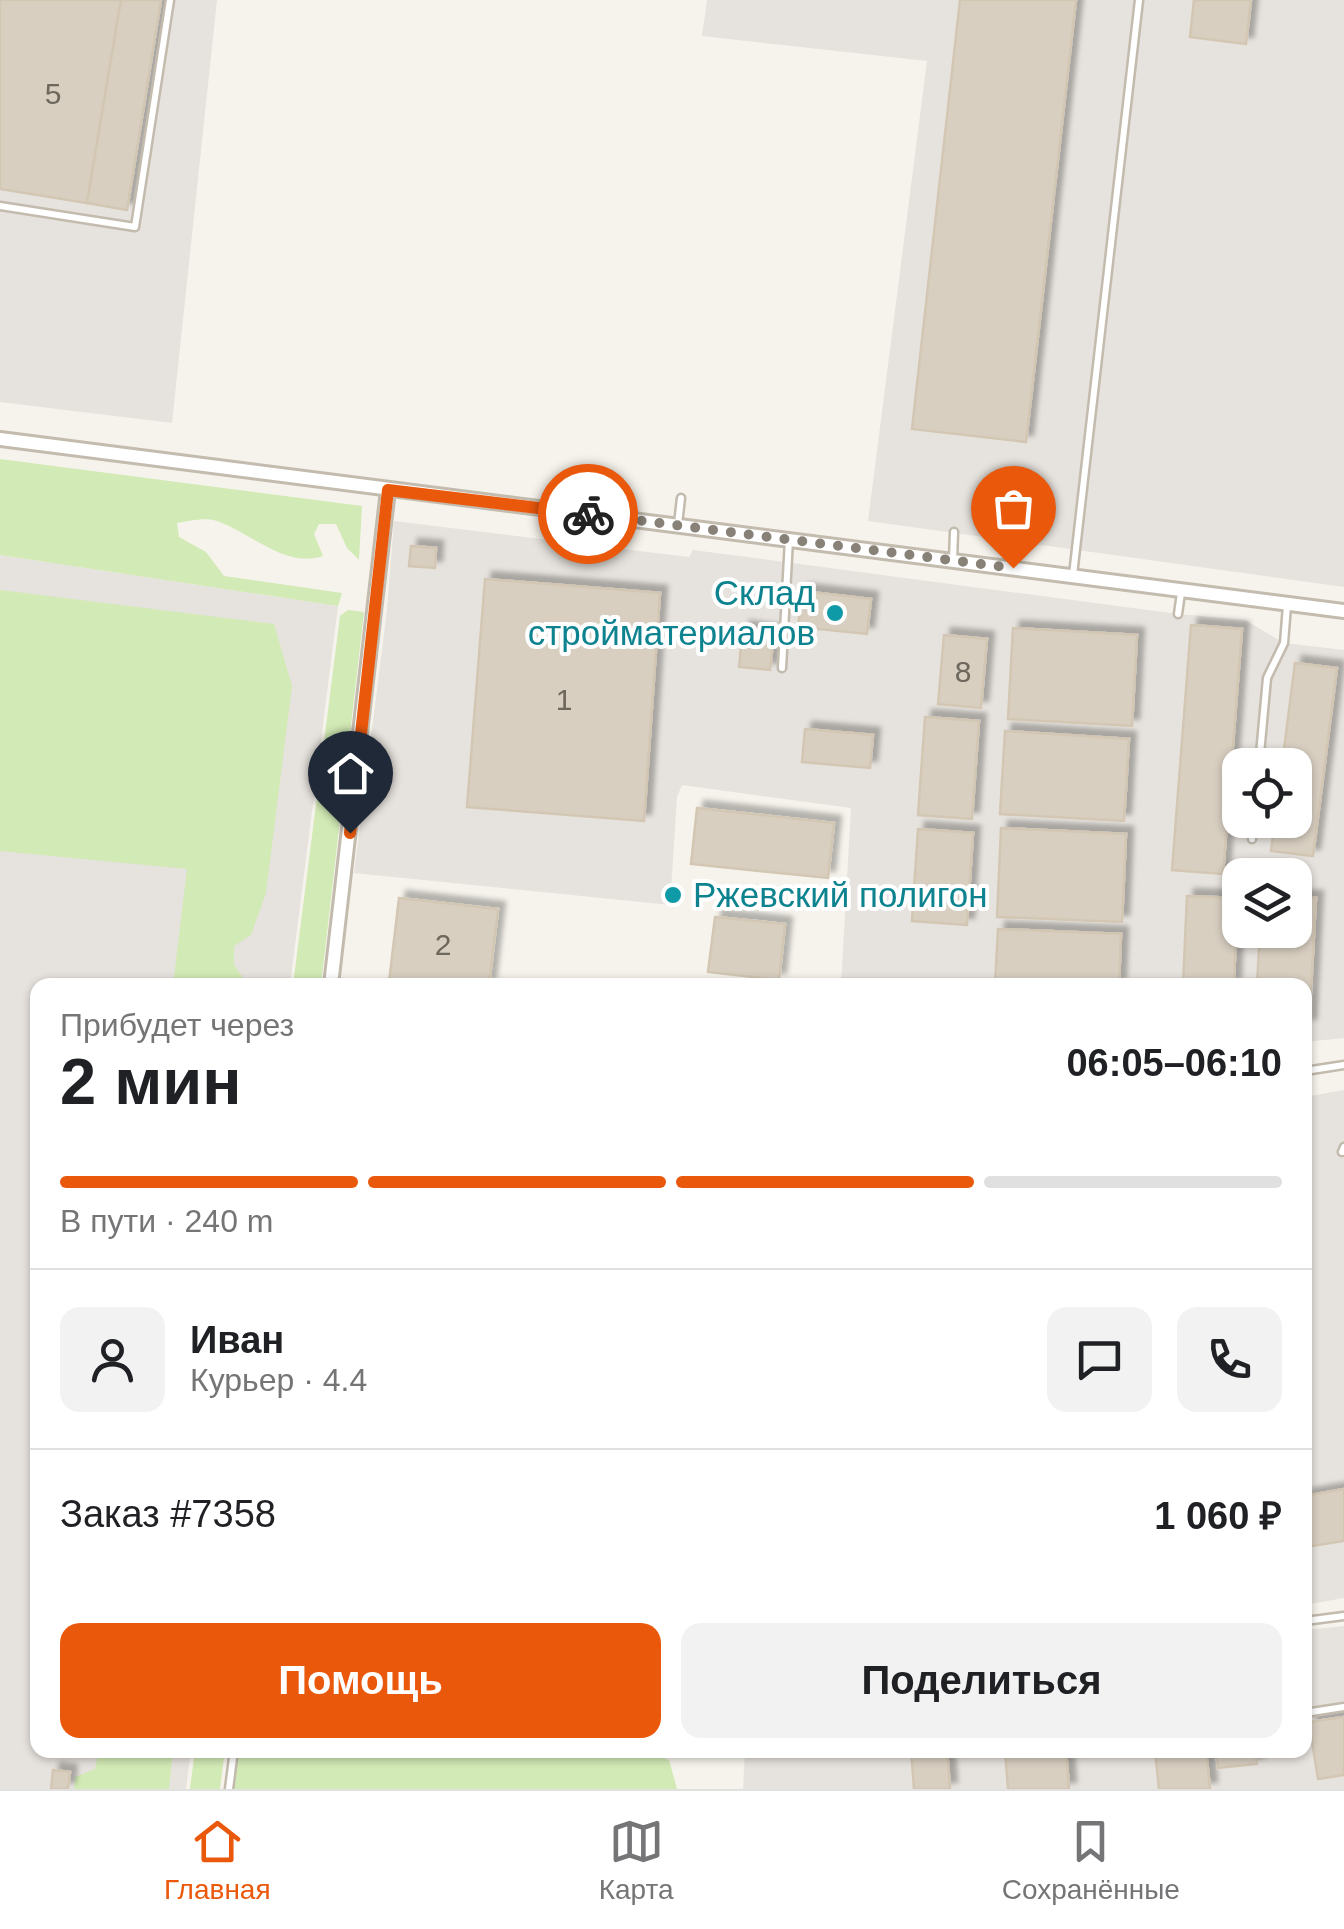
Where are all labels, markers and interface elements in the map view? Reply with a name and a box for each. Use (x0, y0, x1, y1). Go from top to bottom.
house number: 5 (45, 77, 61, 110)
courier (538, 464, 638, 564)
pin (971, 466, 1056, 569)
icon: bag (986, 481, 1041, 536)
icon: bike (561, 487, 616, 542)
place label: Склад стройматериалов (528, 573, 815, 652)
marker: Склад стройматериалов (824, 602, 846, 624)
house number: 8 (955, 655, 971, 688)
house number: 1 (556, 683, 572, 716)
pin (308, 731, 393, 834)
icon: home (323, 746, 378, 801)
map controls (1222, 748, 1312, 948)
button: locate (1222, 748, 1312, 838)
button: layers (1222, 858, 1312, 948)
place label: Ржевский полигон (693, 875, 987, 914)
marker: Ржевский полигон (662, 884, 684, 906)
house number: 2 (435, 928, 451, 961)
text: Прибудет через (60, 1007, 294, 1043)
text: 06:05–06:10 (1066, 1042, 1282, 1084)
text: 2 мин (60, 1045, 242, 1118)
text: В пути · 240 m (60, 1203, 273, 1239)
button: person (60, 1307, 165, 1412)
button: chat (1047, 1307, 1152, 1412)
button: phone (1177, 1307, 1282, 1412)
text: Иван (190, 1319, 284, 1361)
text: Курьер · 4.4 (190, 1362, 367, 1398)
text: Заказ #7358 (60, 1493, 276, 1535)
text: 1 060 ₽ (1154, 1495, 1282, 1537)
button: Помощь (60, 1623, 661, 1738)
button: Поделиться (681, 1623, 1282, 1738)
tab: Главная (164, 1814, 271, 1906)
tab: Карта (599, 1814, 674, 1906)
tab: Сохранённые (1002, 1814, 1180, 1906)

